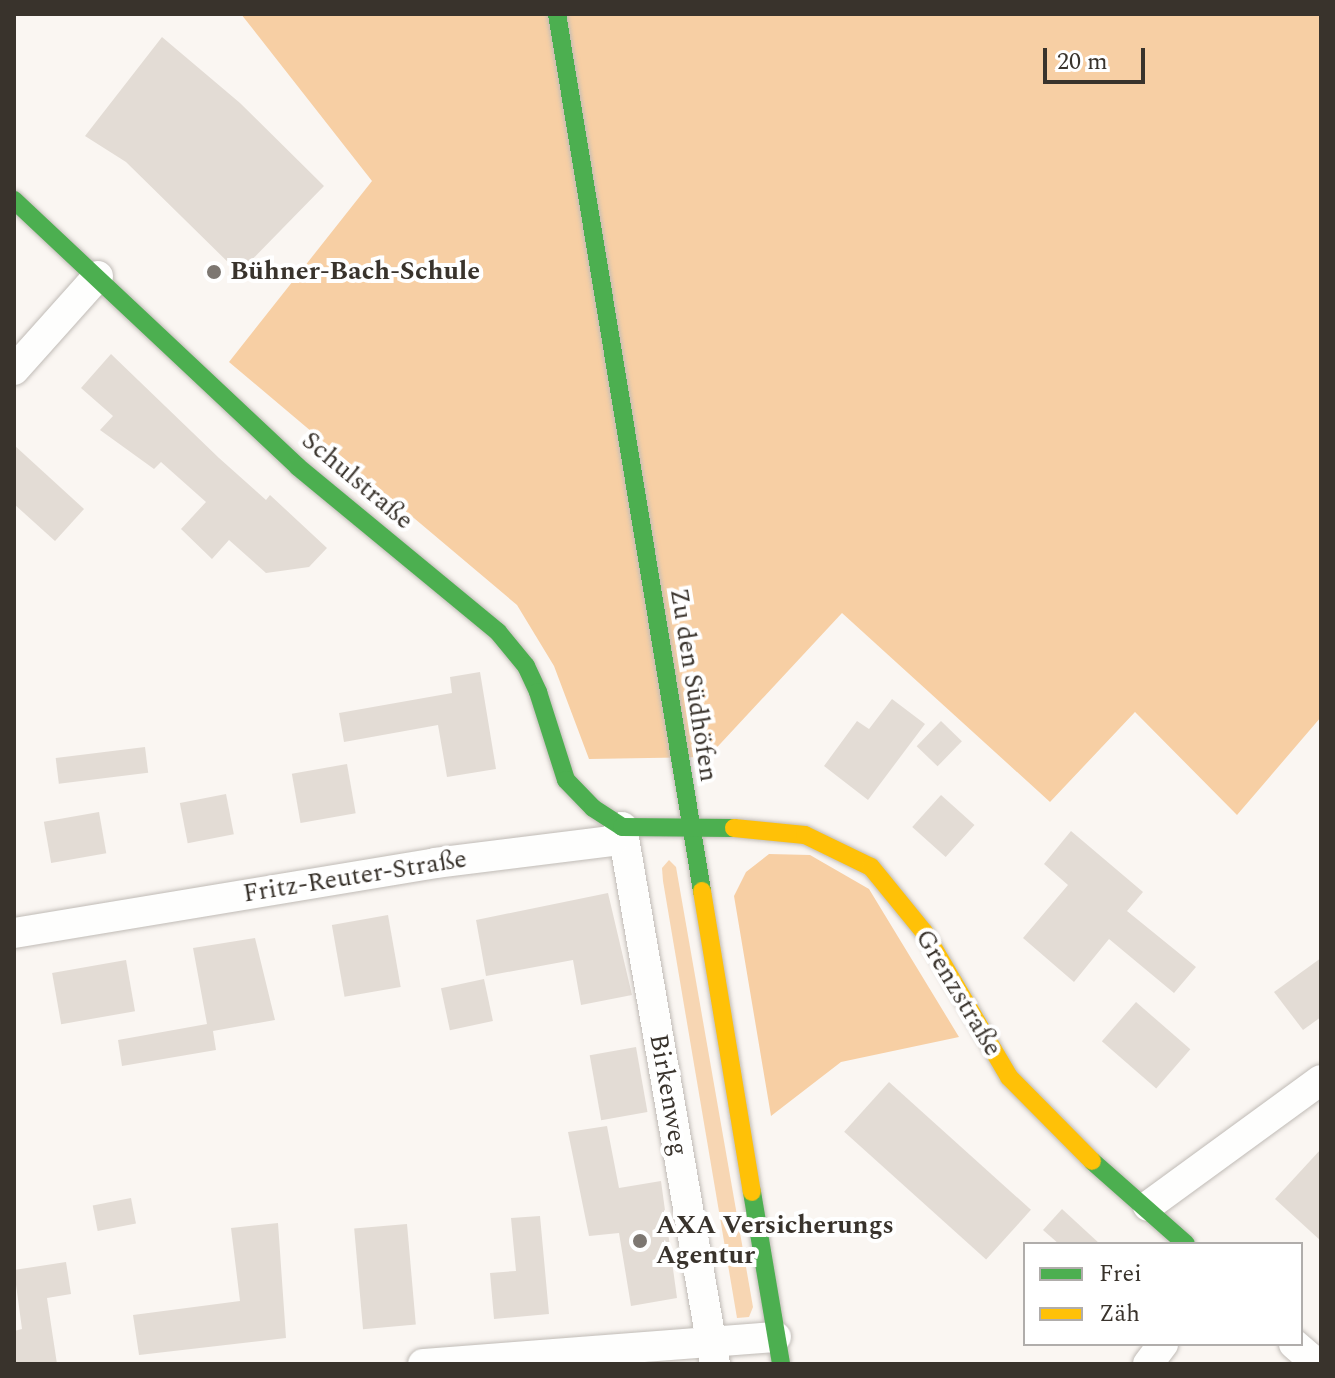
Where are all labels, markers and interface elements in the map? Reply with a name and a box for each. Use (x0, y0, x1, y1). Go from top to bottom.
scale bar (1047, 32, 1149, 82)
text: 20 m (1057, 44, 1108, 80)
place label: Bühner-Bach-Schule (230, 256, 480, 288)
marker: Bühner-Bach-Schule (205, 263, 223, 281)
street label: Schulstraße (295, 425, 419, 537)
street label: Zu den Südhöfen (662, 586, 724, 784)
street label: Fritz-Reuter-Straße (241, 844, 469, 910)
street label: Grenzstraße (908, 924, 1008, 1062)
street label: Birkenweg (642, 1032, 694, 1158)
place label: AXA Versicherungs Agentur (656, 1210, 894, 1272)
marker: AXA Versicherungs Agentur (631, 1232, 649, 1250)
legend (1023, 1242, 1303, 1346)
text: Frei (1099, 1256, 1142, 1292)
text: Zäh (1099, 1296, 1140, 1332)

